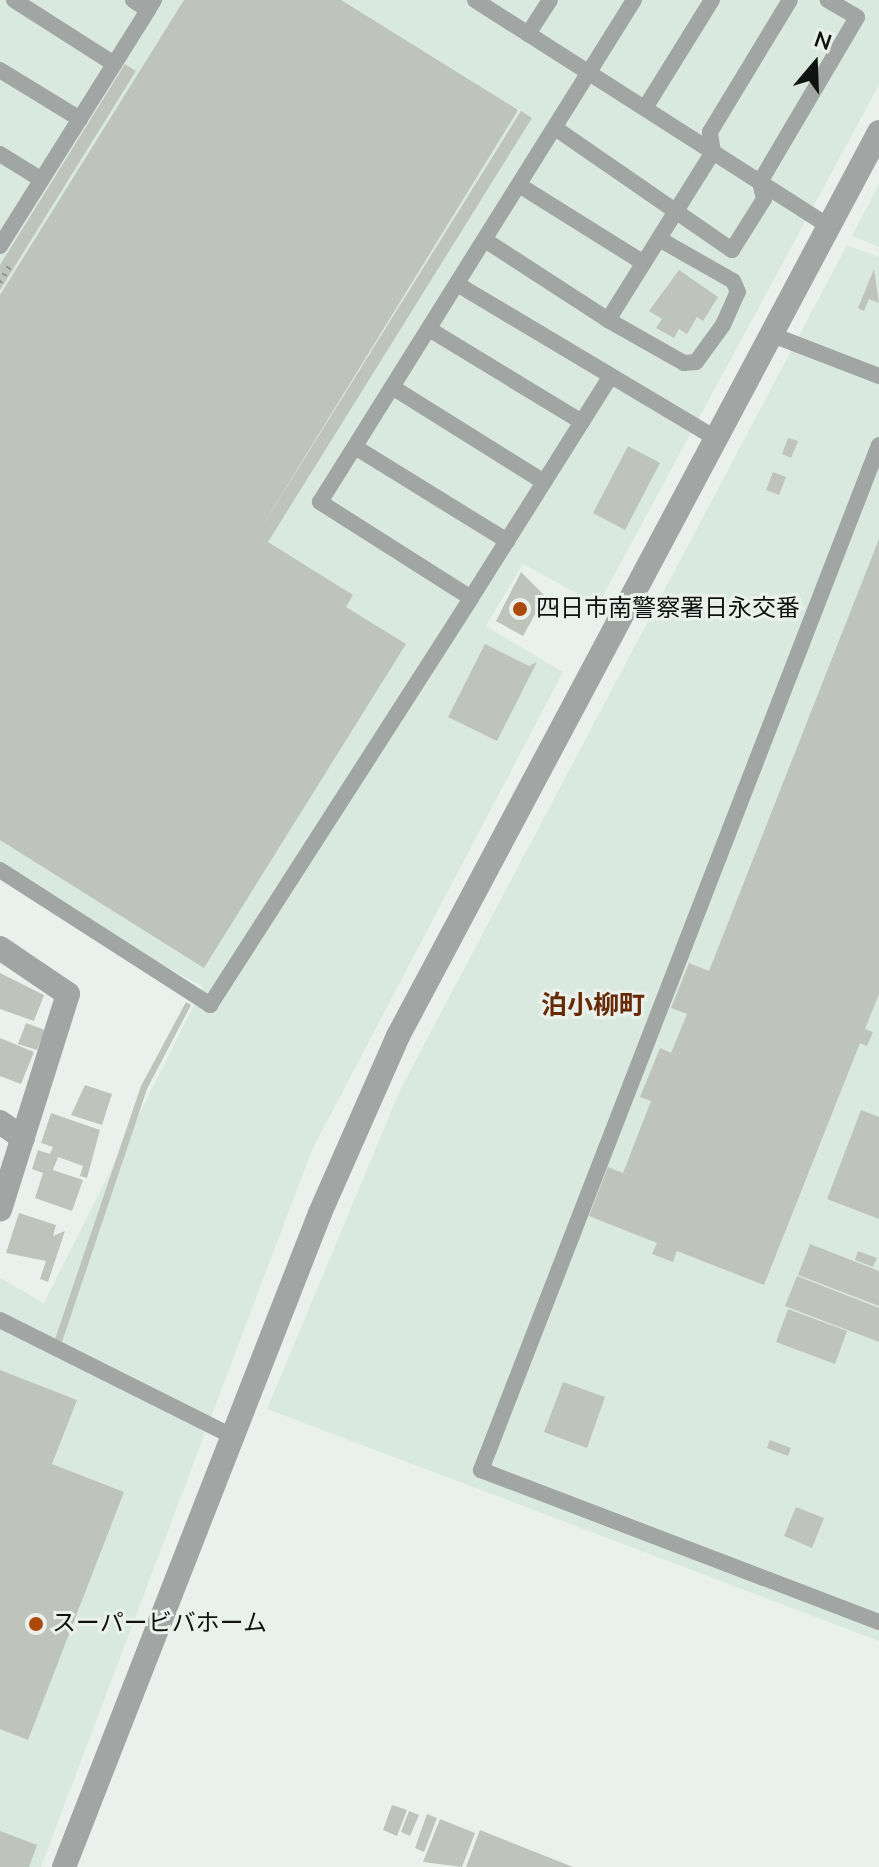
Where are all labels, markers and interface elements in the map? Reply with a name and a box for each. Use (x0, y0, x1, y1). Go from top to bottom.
north arrow (775, 24, 855, 104)
text: N (810, 24, 835, 58)
place label: 四日市南警察署日永交番 (536, 595, 800, 623)
marker: 四日市南警察署日永交番 (511, 600, 529, 618)
district label: 泊小柳町 (541, 990, 645, 1022)
place label: スーパービバホーム (52, 1610, 268, 1638)
marker: スーパービバホーム (27, 1615, 45, 1633)

